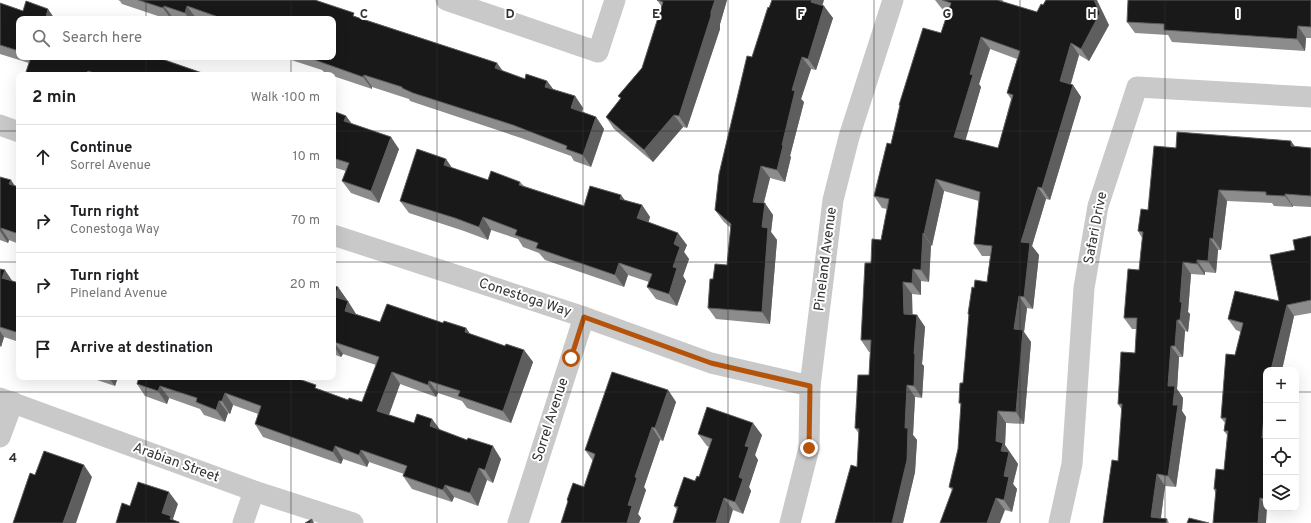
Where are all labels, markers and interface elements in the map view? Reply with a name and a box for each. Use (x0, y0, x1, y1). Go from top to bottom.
text: C (360, 7, 368, 23)
text: D (505, 7, 515, 23)
text: E (652, 7, 660, 23)
text: F (797, 7, 805, 23)
text: G (943, 7, 952, 23)
text: H (1087, 7, 1097, 23)
text: I (1236, 7, 1240, 23)
search box (16, 16, 336, 60)
icon: search (30, 27, 52, 49)
text: Search here (62, 29, 142, 48)
text: 2 min (32, 87, 76, 109)
text: Walk · 100 m (251, 90, 320, 106)
text: Continue (70, 139, 132, 158)
icon: ahead (32, 146, 54, 168)
text: 10 m (293, 149, 320, 165)
text: Sorrel Avenue (70, 158, 151, 174)
street label: Safari Drive (1081, 190, 1111, 266)
text: Turn right (70, 203, 139, 222)
street label: Pineland Avenue (811, 206, 841, 312)
icon: right (32, 210, 54, 232)
text: 70 m (291, 213, 320, 229)
text: Conestoga Way (70, 222, 160, 238)
text: Turn right (70, 267, 139, 286)
icon: right (32, 274, 54, 296)
street label: Conestoga Way (476, 275, 574, 321)
text: 20 m (290, 277, 320, 293)
text: Pineland Avenue (70, 286, 167, 302)
icon: arrive (32, 338, 54, 360)
text: Arrive at destination (70, 339, 213, 358)
route start (562, 349, 580, 367)
map controls (1263, 367, 1299, 511)
button: + (1263, 367, 1299, 403)
street label: Sorrel Avenue (529, 376, 573, 464)
button: − (1263, 403, 1299, 439)
street label: Arabian Street (130, 439, 222, 487)
route end (800, 439, 818, 457)
button: locate (1263, 439, 1299, 475)
text: 4 (9, 451, 17, 467)
button: layers (1263, 475, 1299, 511)

